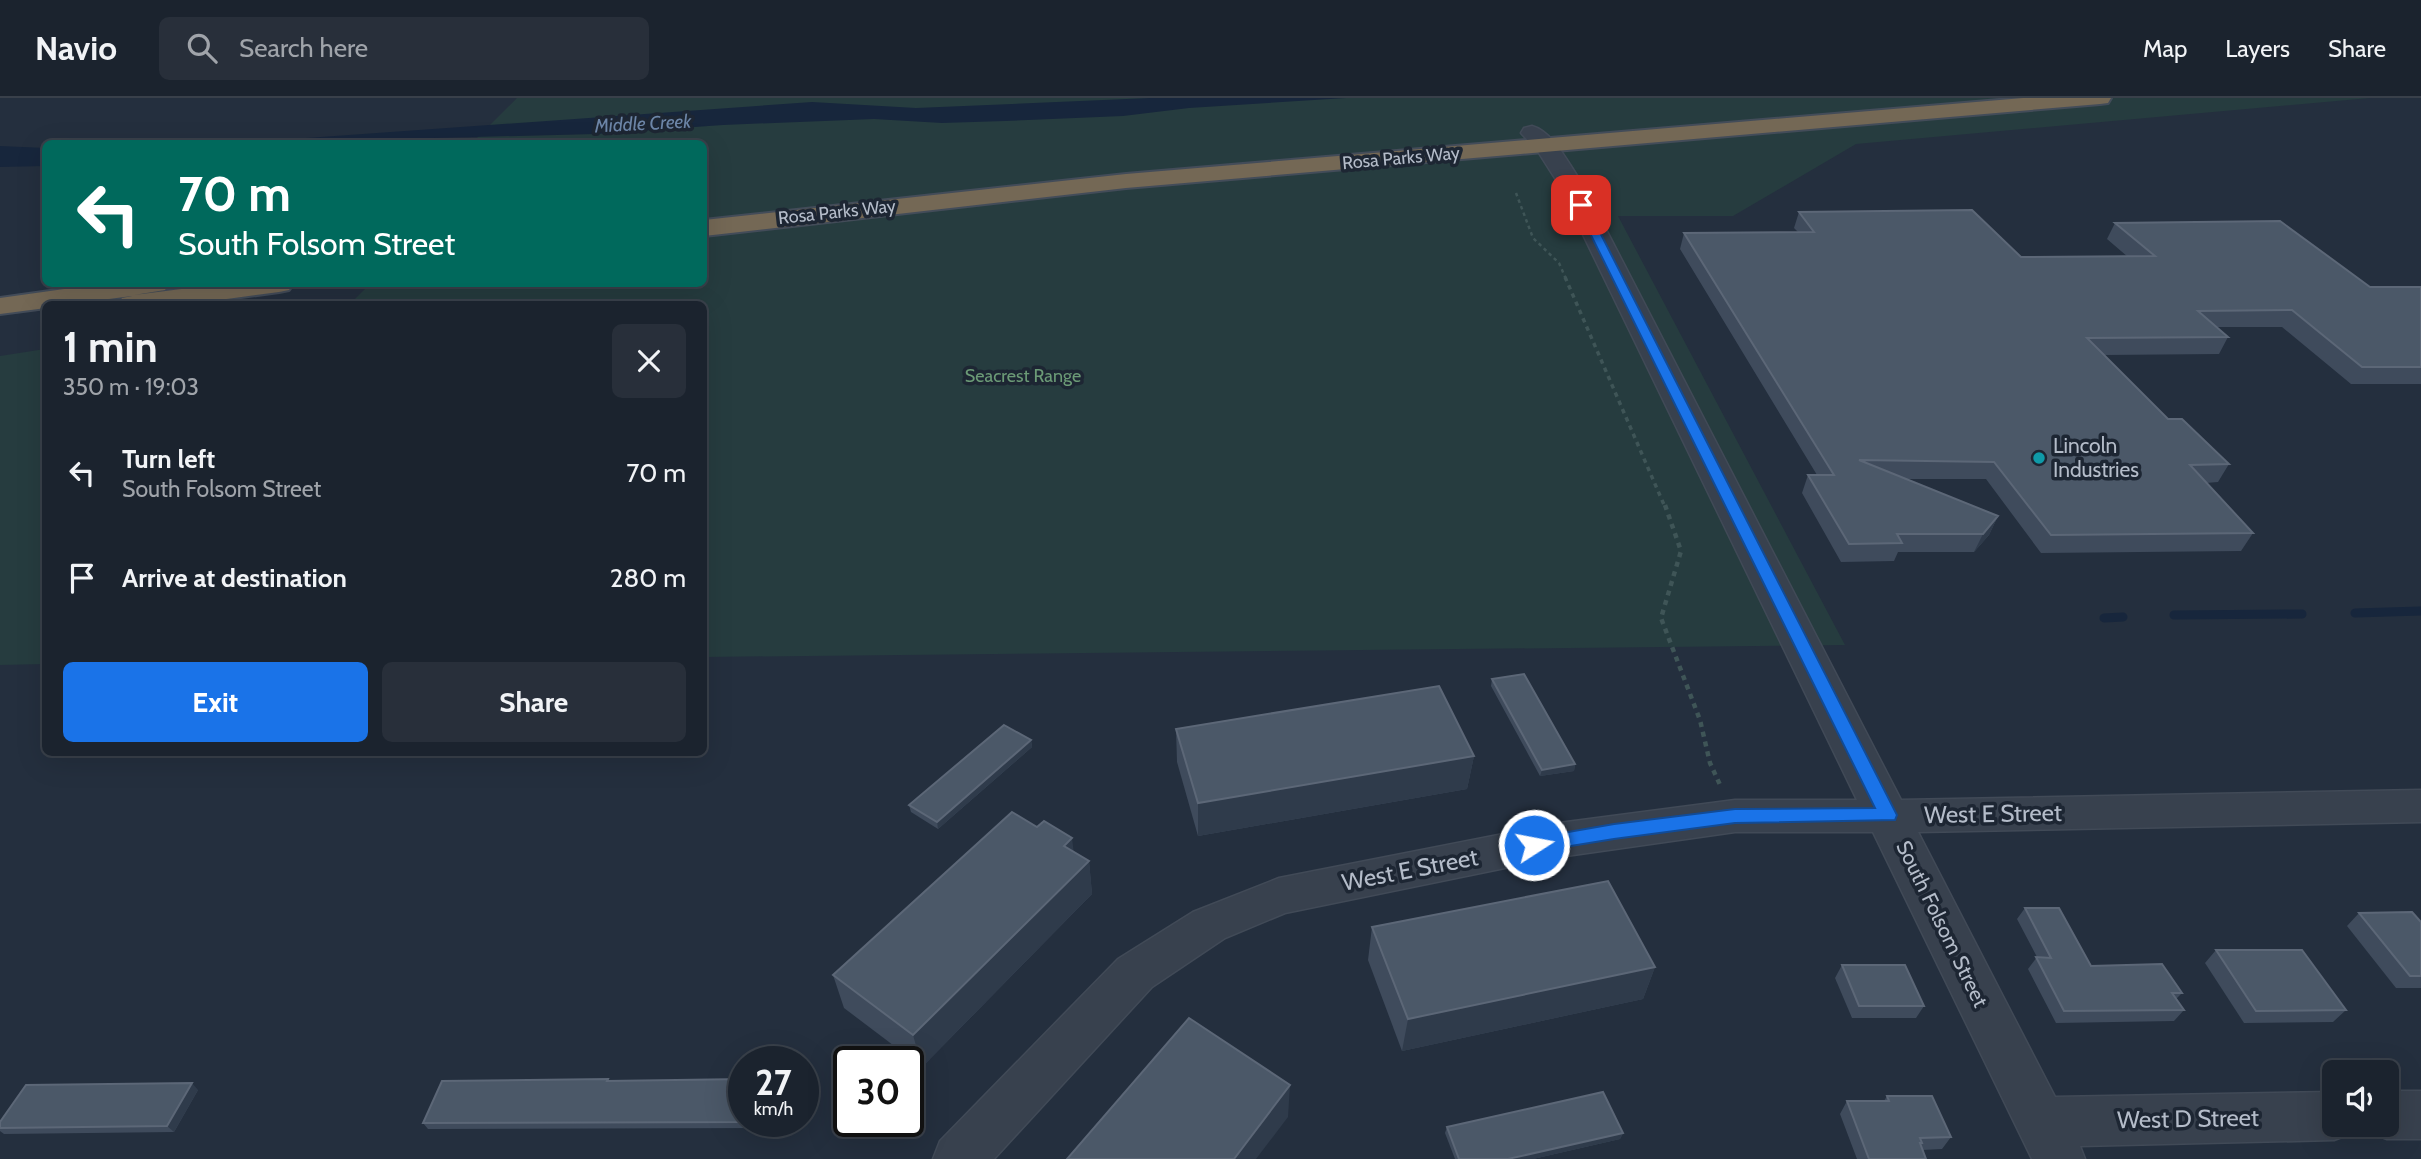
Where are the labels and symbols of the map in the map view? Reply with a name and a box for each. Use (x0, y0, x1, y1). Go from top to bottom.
water label: Middle Creek (593, 109, 693, 138)
street label: Rosa Parks Way (1341, 142, 1461, 174)
pin (1551, 175, 1611, 235)
street label: Rosa Parks Way (777, 195, 897, 229)
park label: Seacrest Range (965, 365, 1081, 387)
place label: Lincoln Industries (2053, 433, 2139, 482)
marker: Lincoln Industries (2031, 450, 2047, 466)
street label: West E Street (1924, 798, 2062, 829)
position arrow (1497, 808, 1571, 882)
street label: South Folsom Street (1891, 837, 1994, 1011)
street label: West E Street (1339, 842, 1480, 897)
speed limit sign: 30 (833, 1046, 924, 1137)
street label: West D Street (2117, 1103, 2259, 1134)

